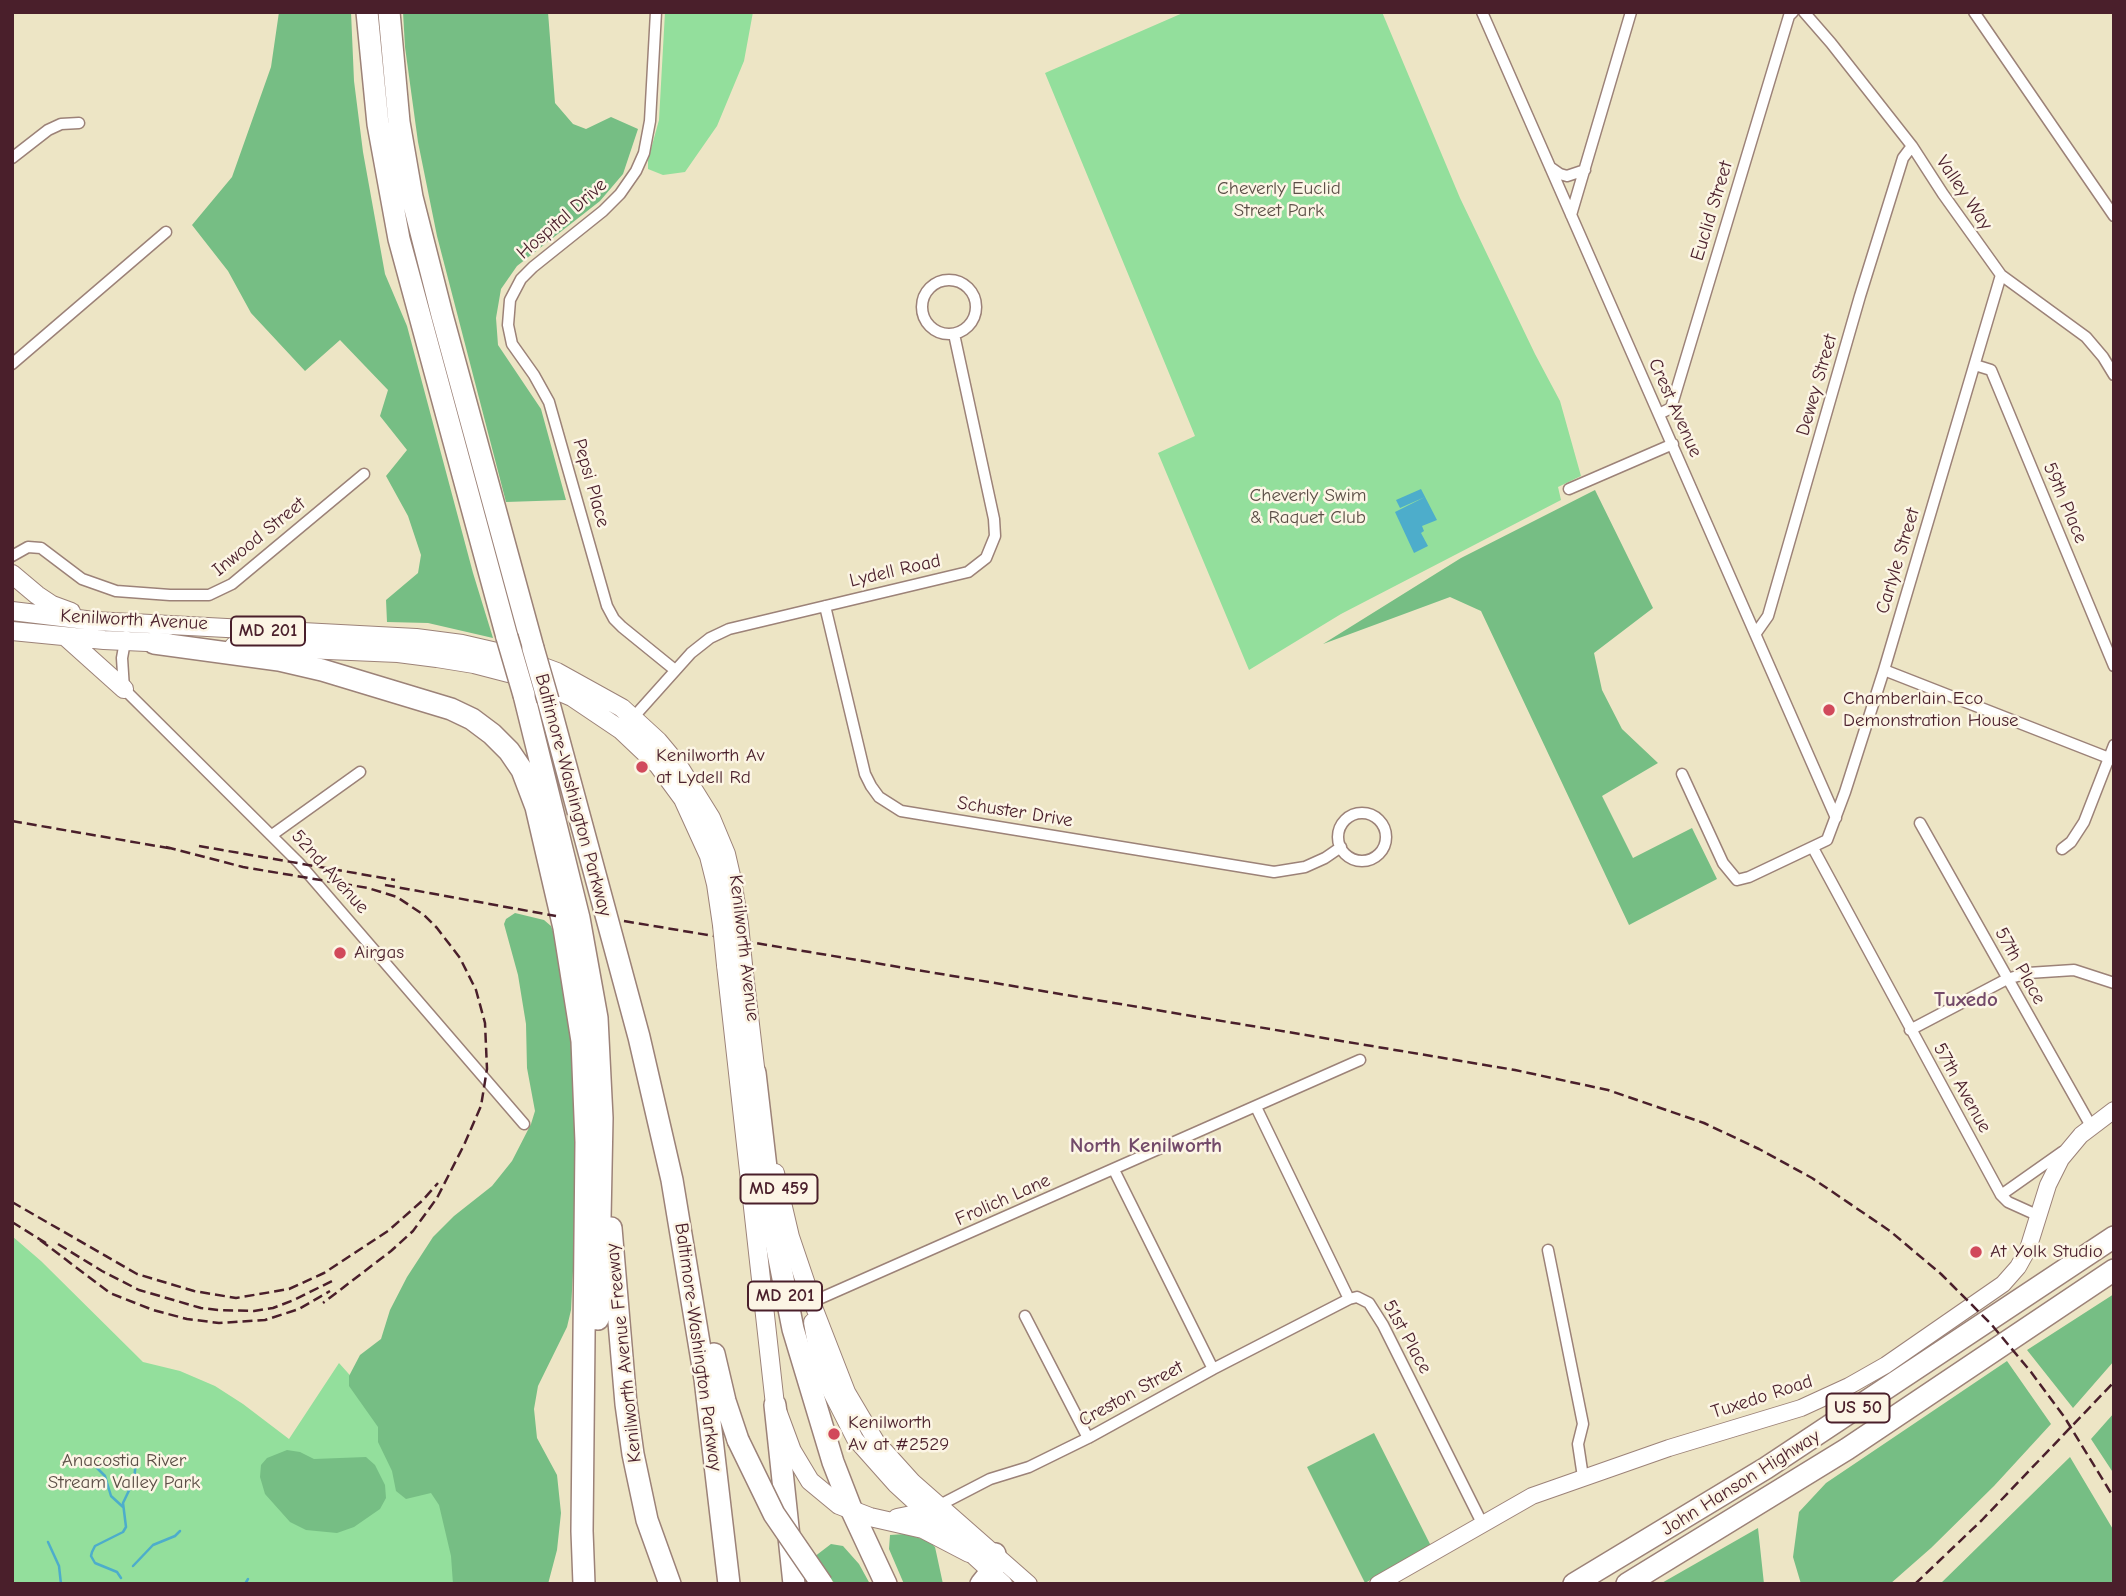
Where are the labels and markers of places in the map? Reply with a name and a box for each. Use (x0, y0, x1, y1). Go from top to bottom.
place label: Chamberlain Eco Demonstration House (1843, 688, 2019, 732)
marker: Chamberlain Eco Demonstration House (1821, 702, 1837, 718)
place label: Kenilworth Av at Lydell Rd (656, 745, 765, 789)
marker: Kenilworth Av at Lydell Rd (634, 759, 650, 775)
place label: Airgas (354, 942, 404, 964)
marker: Airgas (332, 945, 348, 961)
place label: At Yolk Studio (1990, 1241, 2103, 1263)
marker: At Yolk Studio (1968, 1244, 1984, 1260)
place label: Kenilworth Av at #2529 (848, 1412, 949, 1456)
marker: Kenilworth Av at #2529 (826, 1426, 842, 1442)

